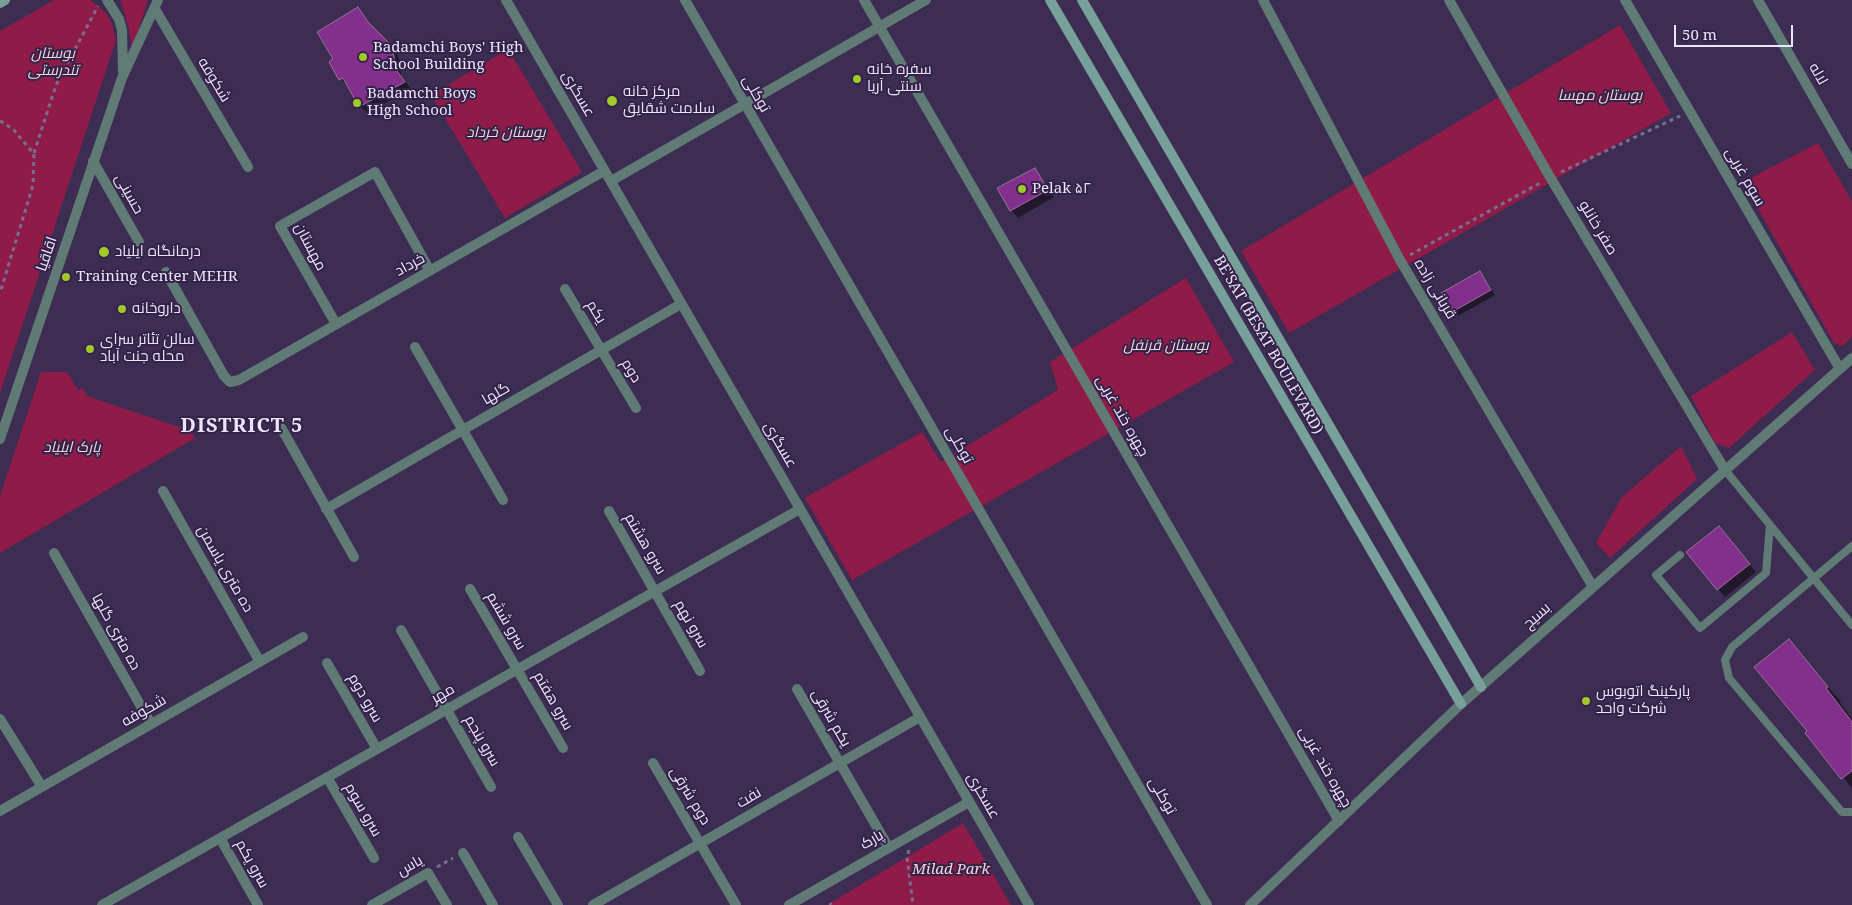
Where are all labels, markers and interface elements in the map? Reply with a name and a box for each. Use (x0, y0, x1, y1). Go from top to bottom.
scale bar (1677, 15, 1796, 47)
text: 50 m (1682, 24, 1717, 44)
place label: Badamchi Boys' High School Building (373, 39, 524, 74)
park label: بوستان تندرستی (28, 45, 78, 80)
marker: Badamchi Boys' High School Building (357, 51, 369, 63)
street label: شکوفه (194, 54, 234, 106)
street label: لاله (1805, 60, 1831, 88)
place label: سفره خانه سنتی آریا (867, 61, 932, 96)
street label: عسگری (558, 68, 598, 120)
street label: توکلی (738, 72, 774, 116)
marker: سفره خانه سنتی آریا (851, 73, 863, 85)
place label: مرکز خانه سلامت شقایق (623, 83, 715, 118)
place label: Badamchi Boys High School (367, 85, 476, 120)
park label: بوستان مهسا (1558, 87, 1642, 105)
marker: مرکز خانه سلامت شقایق (605, 94, 619, 108)
marker: Badamchi Boys High School (351, 97, 363, 109)
park label: بوستان خرداد (466, 124, 546, 142)
street label: سوم غربی (1721, 144, 1769, 210)
street label: حسینی (111, 171, 147, 217)
place label: Pelak ۵۲ (1032, 180, 1091, 198)
marker: Pelak ۵۲ (1016, 183, 1028, 195)
street label: صفر خانلو (1575, 198, 1621, 258)
street label: مهستان (290, 220, 330, 274)
street label: اقاقیا (33, 234, 61, 274)
place label: درمانگاه ایلیاد (115, 243, 201, 261)
marker: درمانگاه ایلیاد (97, 245, 111, 259)
street label: خرداد (392, 250, 428, 280)
street label: BE'SAT (BESAT BOULEVARD) (1209, 252, 1327, 438)
street label: قربانی زاده (1410, 256, 1460, 322)
place label: Training Center MEHR (76, 268, 238, 286)
marker: Training Center MEHR (60, 271, 72, 283)
street label: یکم (582, 297, 610, 327)
place label: داروخانه (132, 300, 181, 318)
marker: داروخانه (116, 303, 128, 315)
place label: سالن تئاتر سرای محله جنت آباد (100, 331, 195, 366)
park label: بوستان قرنفل (1123, 337, 1209, 355)
marker: سالن تئاتر سرای محله جنت آباد (84, 343, 96, 355)
street label: دوم (617, 356, 645, 386)
street label: چهره خند غربی (1092, 372, 1152, 460)
street label: گلها (479, 379, 513, 409)
district label: DISTRICT 5 (179, 414, 305, 438)
street label: عسگری (760, 419, 800, 471)
street label: توکلی (941, 423, 977, 467)
park label: پارک ایلیاد (44, 439, 100, 457)
street label: سرو هشتم (620, 510, 670, 578)
street label: ده متری یاسمن (193, 522, 257, 616)
street label: سرو ششم (482, 589, 530, 653)
street label: ده متری گلها (88, 591, 144, 673)
street label: سرو نهم (670, 597, 712, 651)
street label: بسیج (1520, 599, 1554, 633)
street label: سرو هفتم (529, 669, 577, 733)
street label: سرو دوم (344, 670, 386, 726)
street label: مهر (428, 680, 458, 708)
place label: پارکینگ اتوبوس شرکت واحد (1596, 683, 1690, 718)
street label: یکم شرقی (807, 686, 855, 750)
street label: شکوفه (118, 691, 170, 731)
marker: پارکینگ اتوبوس شرکت واحد (1580, 695, 1592, 707)
street label: سرو پنجم (460, 712, 504, 770)
street label: چهره خند غربی (1295, 723, 1355, 811)
street label: دوم شرقی (666, 764, 714, 828)
street label: عسگری (963, 770, 1003, 822)
street label: توکلی (1144, 774, 1180, 818)
street label: سرو سوم (340, 780, 386, 840)
street label: نفت (733, 784, 765, 812)
street label: پارک (857, 826, 887, 854)
street label: سرو یکم (231, 837, 273, 891)
street label: یاس (394, 852, 426, 880)
park label: Milad Park (912, 861, 990, 879)

